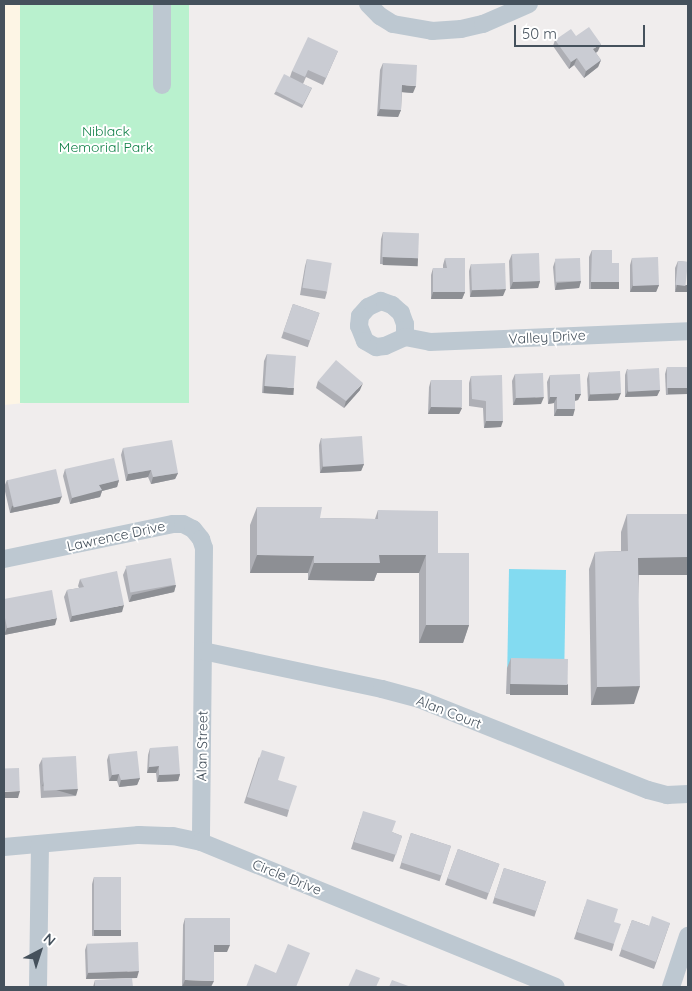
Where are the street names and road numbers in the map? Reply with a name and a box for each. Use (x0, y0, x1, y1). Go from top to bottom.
street label: Valley Drive (508, 327, 586, 347)
street label: Lawrence Drive (65, 517, 167, 555)
street label: Alan Court (414, 692, 484, 732)
street label: Alan Street (193, 710, 211, 782)
street label: Circle Drive (250, 856, 324, 898)

